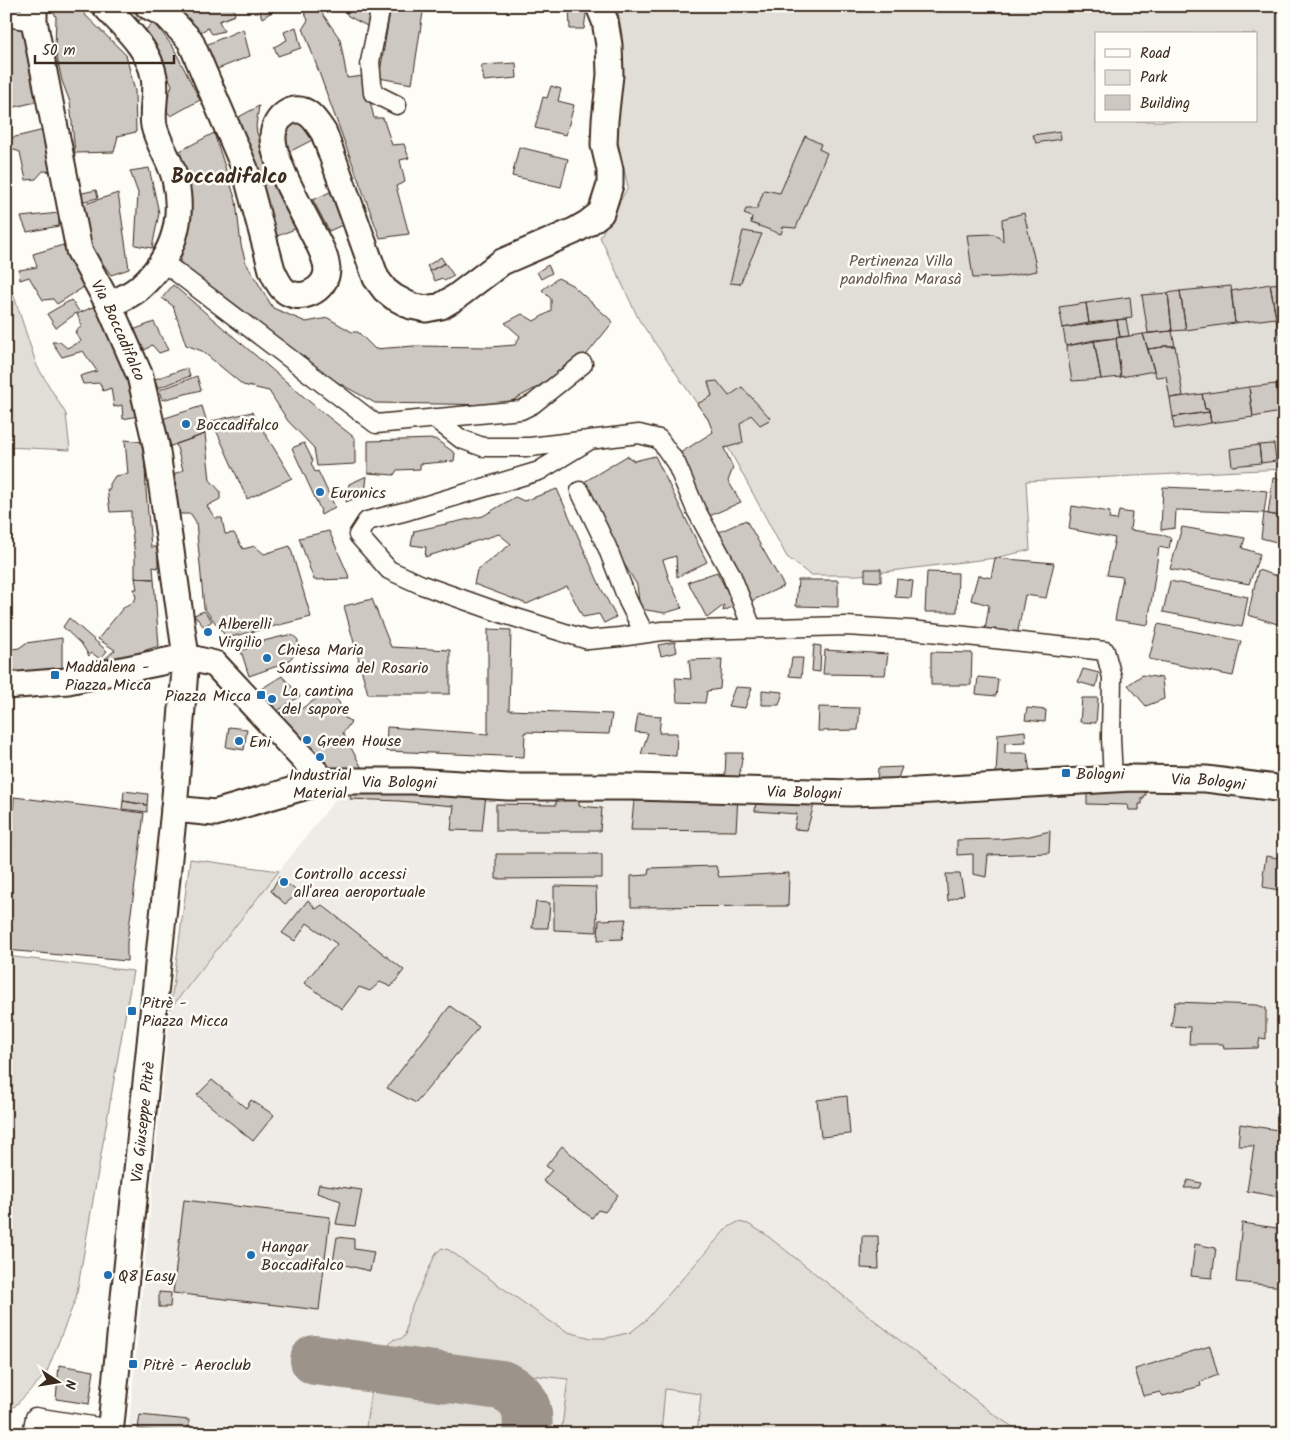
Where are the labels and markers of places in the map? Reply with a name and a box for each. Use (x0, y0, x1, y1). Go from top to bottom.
place label: Boccadifalco (196, 413, 279, 438)
marker: Boccadifalco (180, 418, 192, 430)
place label: Euronics (330, 481, 386, 506)
marker: Euronics (314, 486, 326, 498)
place label: Alberelli Virgilio (218, 612, 273, 655)
marker: Alberelli Virgilio (202, 626, 214, 638)
place label: Chiesa Maria Santissima del Rosario (277, 638, 428, 681)
marker: Chiesa Maria Santissima del Rosario (261, 652, 273, 664)
place label: Maddalena - Piazza Micca (65, 655, 151, 698)
marker: Maddalena - Piazza Micca (49, 669, 61, 681)
place label: La cantina del sapore (282, 679, 354, 722)
place label: Piazza Micca (165, 684, 251, 709)
marker: Piazza Micca (255, 689, 267, 701)
marker: La cantina del sapore (266, 693, 278, 705)
place label: Green House (317, 729, 401, 754)
place label: Eni (249, 730, 272, 755)
marker: Green House (301, 734, 313, 746)
marker: Eni (233, 735, 245, 747)
marker: Industrial Material (314, 751, 326, 763)
place label: Bologni (1076, 762, 1126, 787)
place label: Industrial Material (289, 763, 351, 806)
marker: Bologni (1060, 767, 1072, 779)
place label: Controllo accessi all'area aeroportuale (294, 862, 426, 905)
marker: Controllo accessi all'area aeroportuale (278, 876, 290, 888)
place label: Pitrè - Piazza Micca (142, 991, 228, 1034)
marker: Pitrè - Piazza Micca (126, 1005, 138, 1017)
place label: Hangar Boccadifalco (261, 1235, 344, 1278)
marker: Hangar Boccadifalco (245, 1249, 257, 1261)
place label: Q8 Easy (118, 1264, 176, 1289)
marker: Q8 Easy (102, 1269, 114, 1281)
place label: Pitrè - Aeroclub (143, 1353, 251, 1378)
marker: Pitrè - Aeroclub (127, 1358, 139, 1370)

